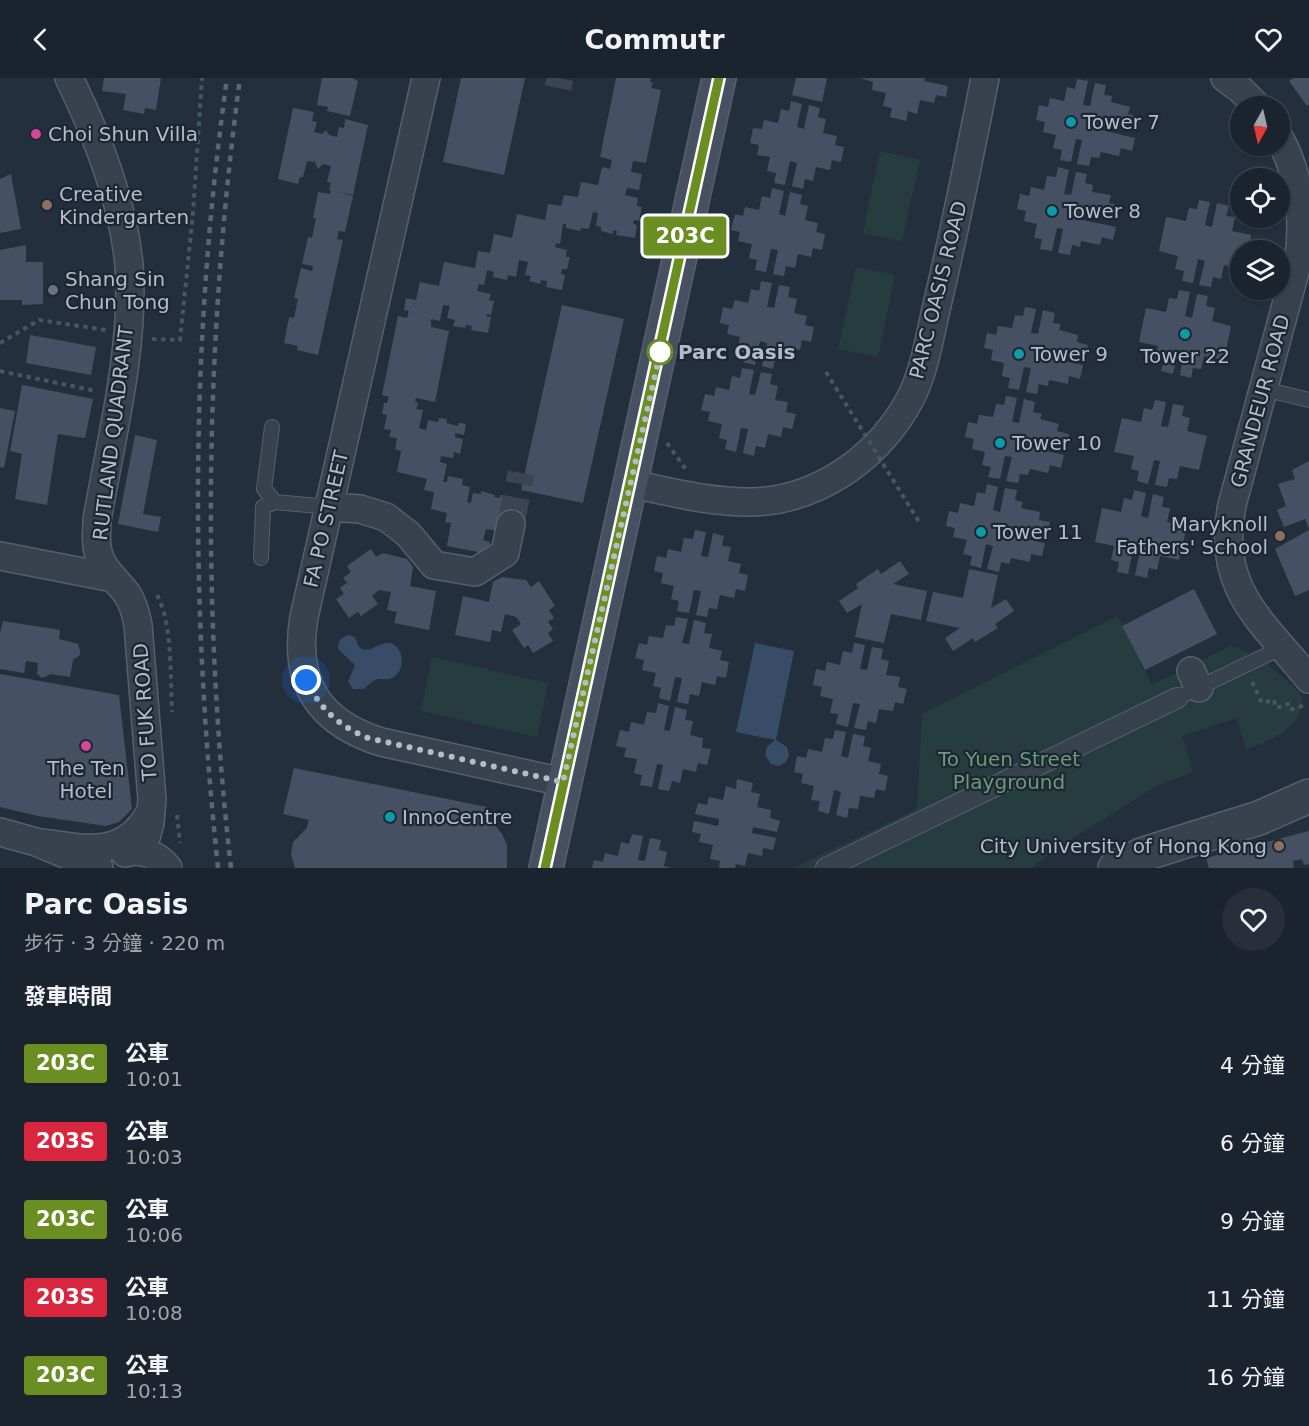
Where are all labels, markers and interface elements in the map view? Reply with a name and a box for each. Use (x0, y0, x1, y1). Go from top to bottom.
icon: back (24, 23, 57, 56)
icon: heart (1252, 23, 1285, 56)
text: Commutr (584, 24, 725, 55)
north arrow (1230, 96, 1290, 156)
map controls (1230, 96, 1290, 300)
place label: Tower 7 (1082, 110, 1160, 134)
marker: Tower 7 (1064, 115, 1078, 129)
place label: Choi Shun Villa (48, 122, 198, 146)
marker: Choi Shun Villa (29, 127, 43, 141)
button: locate (1230, 168, 1290, 228)
place label: Creative Kindergarten (59, 182, 189, 229)
marker: Creative Kindergarten (40, 198, 54, 212)
street label: PARC OASIS ROAD (904, 198, 972, 382)
place label: Tower 8 (1063, 199, 1141, 223)
marker: Tower 8 (1045, 204, 1059, 218)
line badge: 203C (643, 216, 727, 256)
text: 203C (655, 224, 715, 248)
button: layers (1230, 240, 1290, 300)
place label: Shang Sin Chun Tong (65, 267, 170, 314)
marker: Shang Sin Chun Tong (46, 283, 60, 297)
street label: GRANDEUR ROAD (1225, 312, 1295, 490)
street label: RUTLAND QUADRANT (88, 323, 138, 542)
marker: Tower 22 (1178, 327, 1192, 341)
marker: Parc Oasis (647, 339, 673, 365)
place label: Parc Oasis (678, 340, 795, 364)
place label: Tower 9 (1030, 342, 1108, 366)
place label: Tower 22 (1139, 344, 1230, 368)
marker: Tower 9 (1012, 347, 1026, 361)
place label: Tower 10 (1011, 431, 1102, 455)
marker: Tower 10 (993, 436, 1007, 450)
street label: FA PO STREET (299, 447, 354, 590)
place label: Maryknoll Fathers' School (1116, 512, 1268, 559)
place label: Tower 11 (992, 520, 1083, 544)
marker: Tower 11 (974, 525, 988, 539)
marker: Maryknoll Fathers' School (1273, 529, 1287, 543)
street label: TO FUK ROAD (128, 642, 162, 783)
your location (291, 665, 321, 695)
marker: The Ten Hotel (79, 739, 93, 753)
park label: To Yuen Street Playground (937, 747, 1080, 794)
place label: The Ten Hotel (46, 756, 125, 803)
place label: InnoCentre (402, 805, 512, 829)
marker: InnoCentre (383, 810, 397, 824)
place label: City University of Hong Kong (980, 834, 1267, 858)
marker: City University of Hong Kong (1272, 839, 1286, 853)
text: Parc Oasis (24, 888, 188, 921)
button: heart (1222, 888, 1285, 951)
text: 步行 · 3 分鐘 · 220 m (24, 931, 225, 955)
text: 發車時間 (24, 984, 112, 1009)
text: 公車 (125, 1041, 169, 1066)
text: 203C (36, 1051, 95, 1075)
text: 4 分鐘 (1220, 1053, 1285, 1078)
text: 10:01 (125, 1067, 183, 1091)
text: 公車 (125, 1119, 169, 1144)
text: 203S (36, 1129, 95, 1153)
text: 6 分鐘 (1220, 1131, 1285, 1156)
text: 10:03 (125, 1145, 183, 1169)
text: 公車 (125, 1197, 169, 1222)
text: 203C (36, 1207, 95, 1231)
text: 9 分鐘 (1220, 1209, 1285, 1234)
text: 10:06 (125, 1223, 183, 1247)
text: 公車 (125, 1275, 169, 1300)
text: 203S (36, 1285, 95, 1309)
text: 11 分鐘 (1206, 1287, 1285, 1312)
text: 10:08 (125, 1301, 183, 1325)
text: 公車 (125, 1353, 169, 1378)
text: 203C (36, 1363, 95, 1387)
text: 16 分鐘 (1206, 1365, 1285, 1390)
text: 10:13 (125, 1379, 183, 1403)

